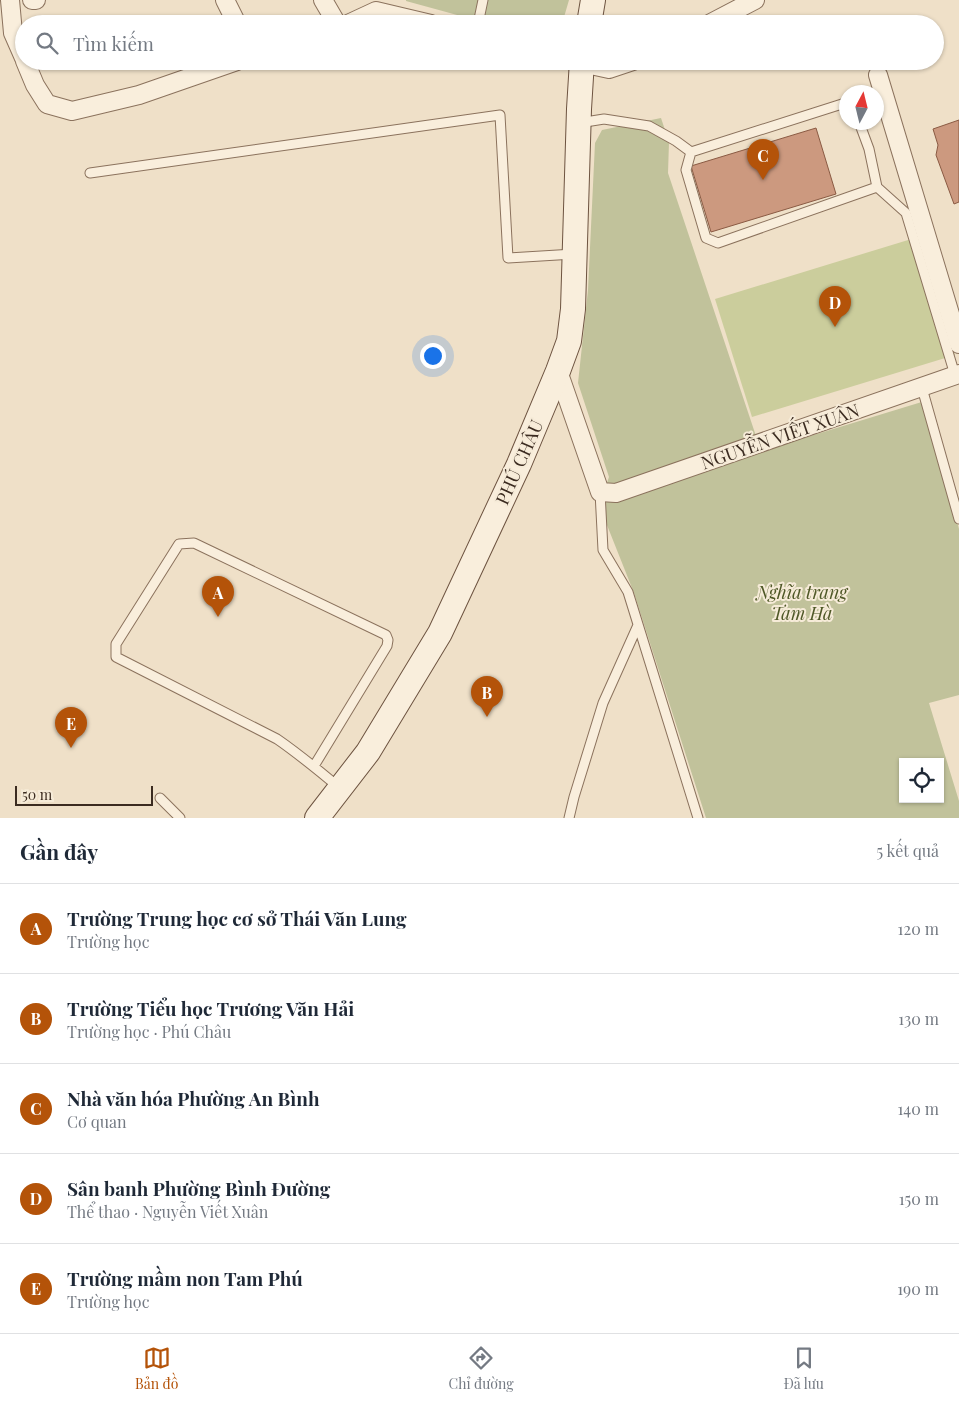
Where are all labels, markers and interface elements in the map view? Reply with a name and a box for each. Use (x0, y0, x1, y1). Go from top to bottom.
search box (15, 15, 944, 70)
icon: search (33, 29, 61, 57)
text: Tìm kiếm (73, 30, 154, 56)
north arrow (839, 85, 884, 130)
pin: C (747, 139, 779, 180)
pin: D (819, 286, 851, 327)
your location (420, 343, 446, 369)
street label: NGUYỄN VIẾT XUÂN (696, 394, 863, 474)
street label: PHÚ CHÂU (490, 416, 548, 508)
pin: A (202, 576, 234, 617)
park label: Nghĩa trang Tam Hà (755, 580, 849, 625)
pin: B (471, 676, 503, 717)
pin: E (55, 707, 87, 748)
map controls (899, 758, 944, 803)
button: locate (899, 758, 944, 803)
scale bar (15, 783, 152, 806)
text: 50 m (22, 785, 52, 804)
text: Gần đây (20, 837, 98, 865)
text: 5 kết quả (877, 840, 939, 861)
text: Trường Trung học cơ sở Thái Văn Lung (67, 905, 406, 931)
text: A (31, 918, 41, 939)
text: 120 m (898, 918, 939, 939)
text: Trường học (67, 931, 149, 952)
text: Trường Tiểu học Trương Văn Hải (67, 995, 354, 1021)
text: B (31, 1008, 41, 1029)
text: 130 m (898, 1008, 939, 1029)
text: Trường học · Phú Châu (67, 1021, 231, 1042)
text: Nhà văn hóa Phường An Bình (67, 1085, 319, 1111)
text: C (30, 1098, 42, 1119)
text: 140 m (897, 1098, 939, 1119)
text: Cơ quan (67, 1111, 127, 1132)
text: Sân banh Phường Bình Đường (67, 1175, 330, 1201)
text: D (30, 1188, 42, 1209)
text: 150 m (899, 1188, 939, 1209)
text: Thể thao · Nguyễn Viết Xuân (67, 1201, 268, 1222)
text: Trường mầm non Tam Phú (67, 1265, 303, 1291)
text: E (31, 1278, 41, 1299)
text: 190 m (897, 1278, 939, 1299)
text: Trường học (67, 1291, 149, 1312)
tab: Bản đồ (135, 1344, 178, 1393)
tab: Chỉ đường (449, 1344, 514, 1393)
tab: Đã lưu (784, 1344, 824, 1393)

